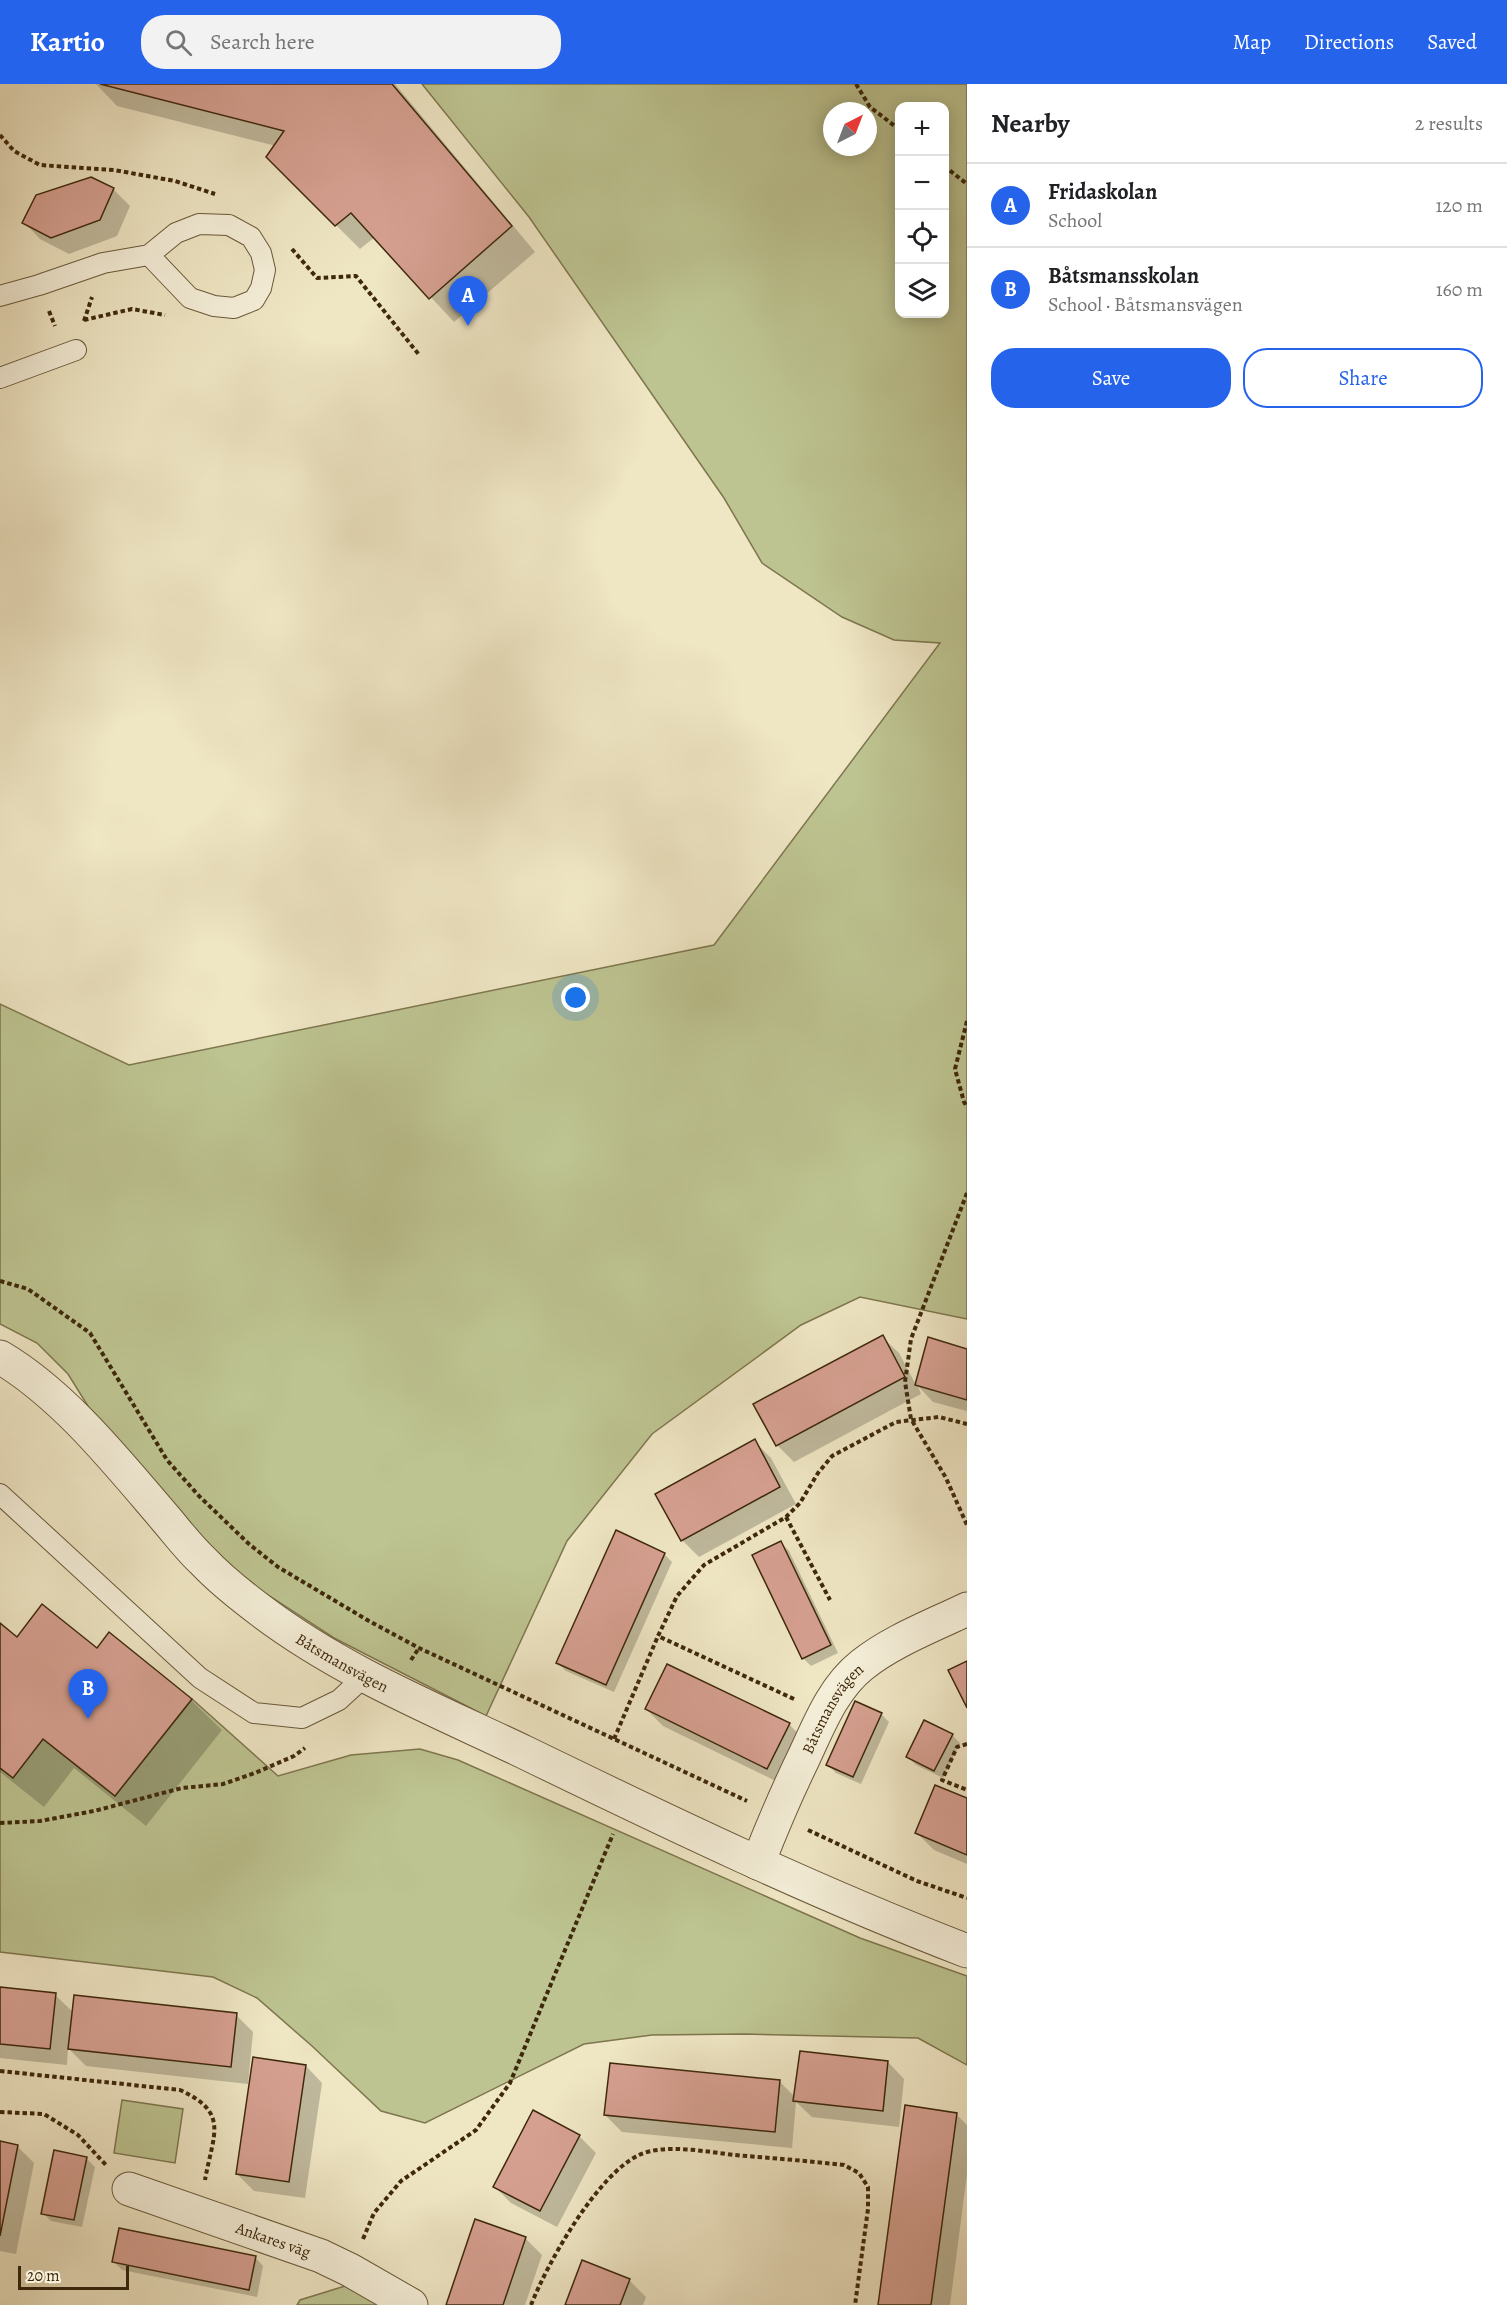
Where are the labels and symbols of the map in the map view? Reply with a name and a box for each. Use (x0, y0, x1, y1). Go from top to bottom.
north arrow (823, 102, 877, 156)
pin: A (448, 276, 488, 326)
your location (561, 983, 590, 1012)
street label: Båtsmansvägen (291, 1628, 392, 1698)
street label: Båtsmansvägen (797, 1659, 869, 1758)
pin: B (68, 1670, 107, 1719)
street label: Ankares väg (232, 2217, 314, 2264)
scale bar (18, 2263, 129, 2290)

